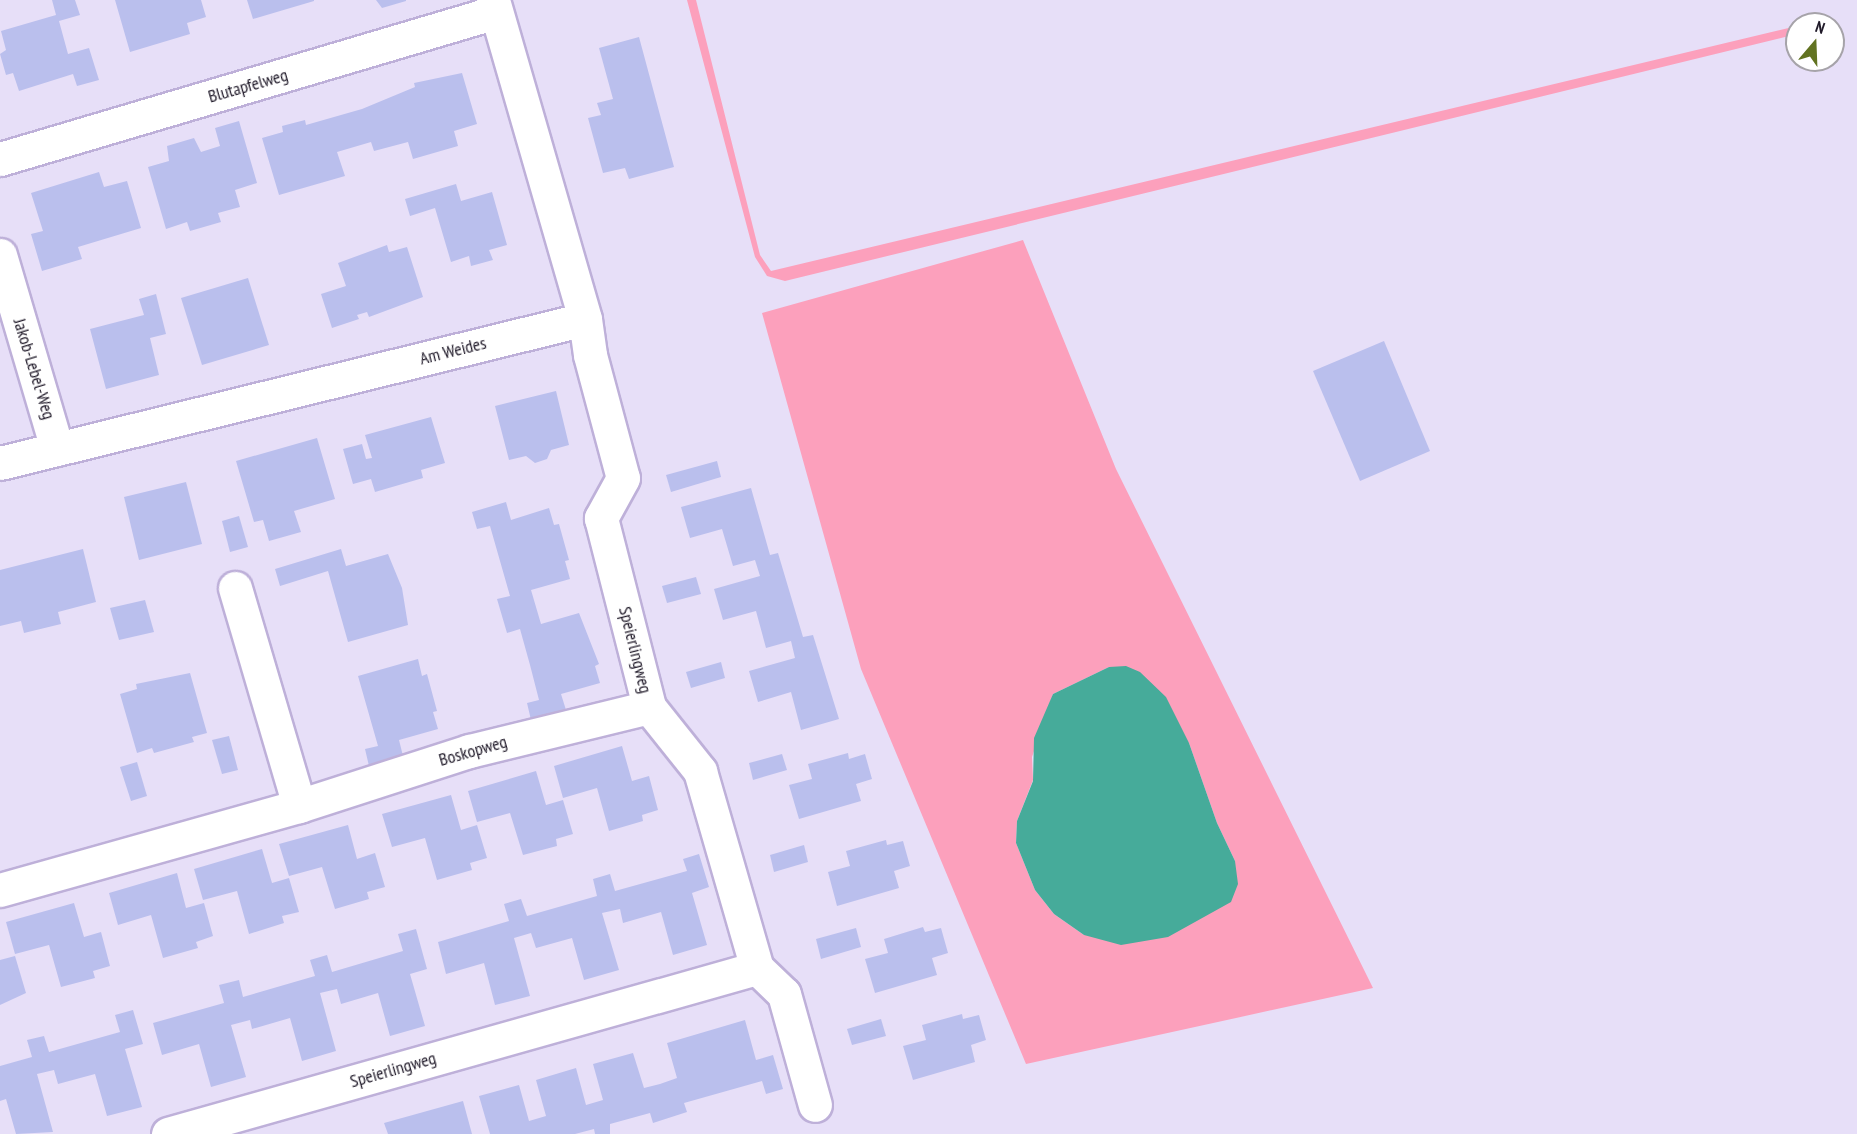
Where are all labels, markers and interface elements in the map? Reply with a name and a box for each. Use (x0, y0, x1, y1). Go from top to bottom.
north arrow (1785, 12, 1845, 72)
text: N (1813, 16, 1828, 38)
street label: Blutapfelweg (206, 64, 290, 108)
street label: Jakob-Lebel-Weg (8, 316, 60, 422)
street label: Am Weides (417, 332, 489, 370)
street label: Speierlingweg (614, 604, 656, 696)
street label: Boskopweg (436, 731, 510, 771)
street label: Speierlingweg (347, 1047, 439, 1093)

